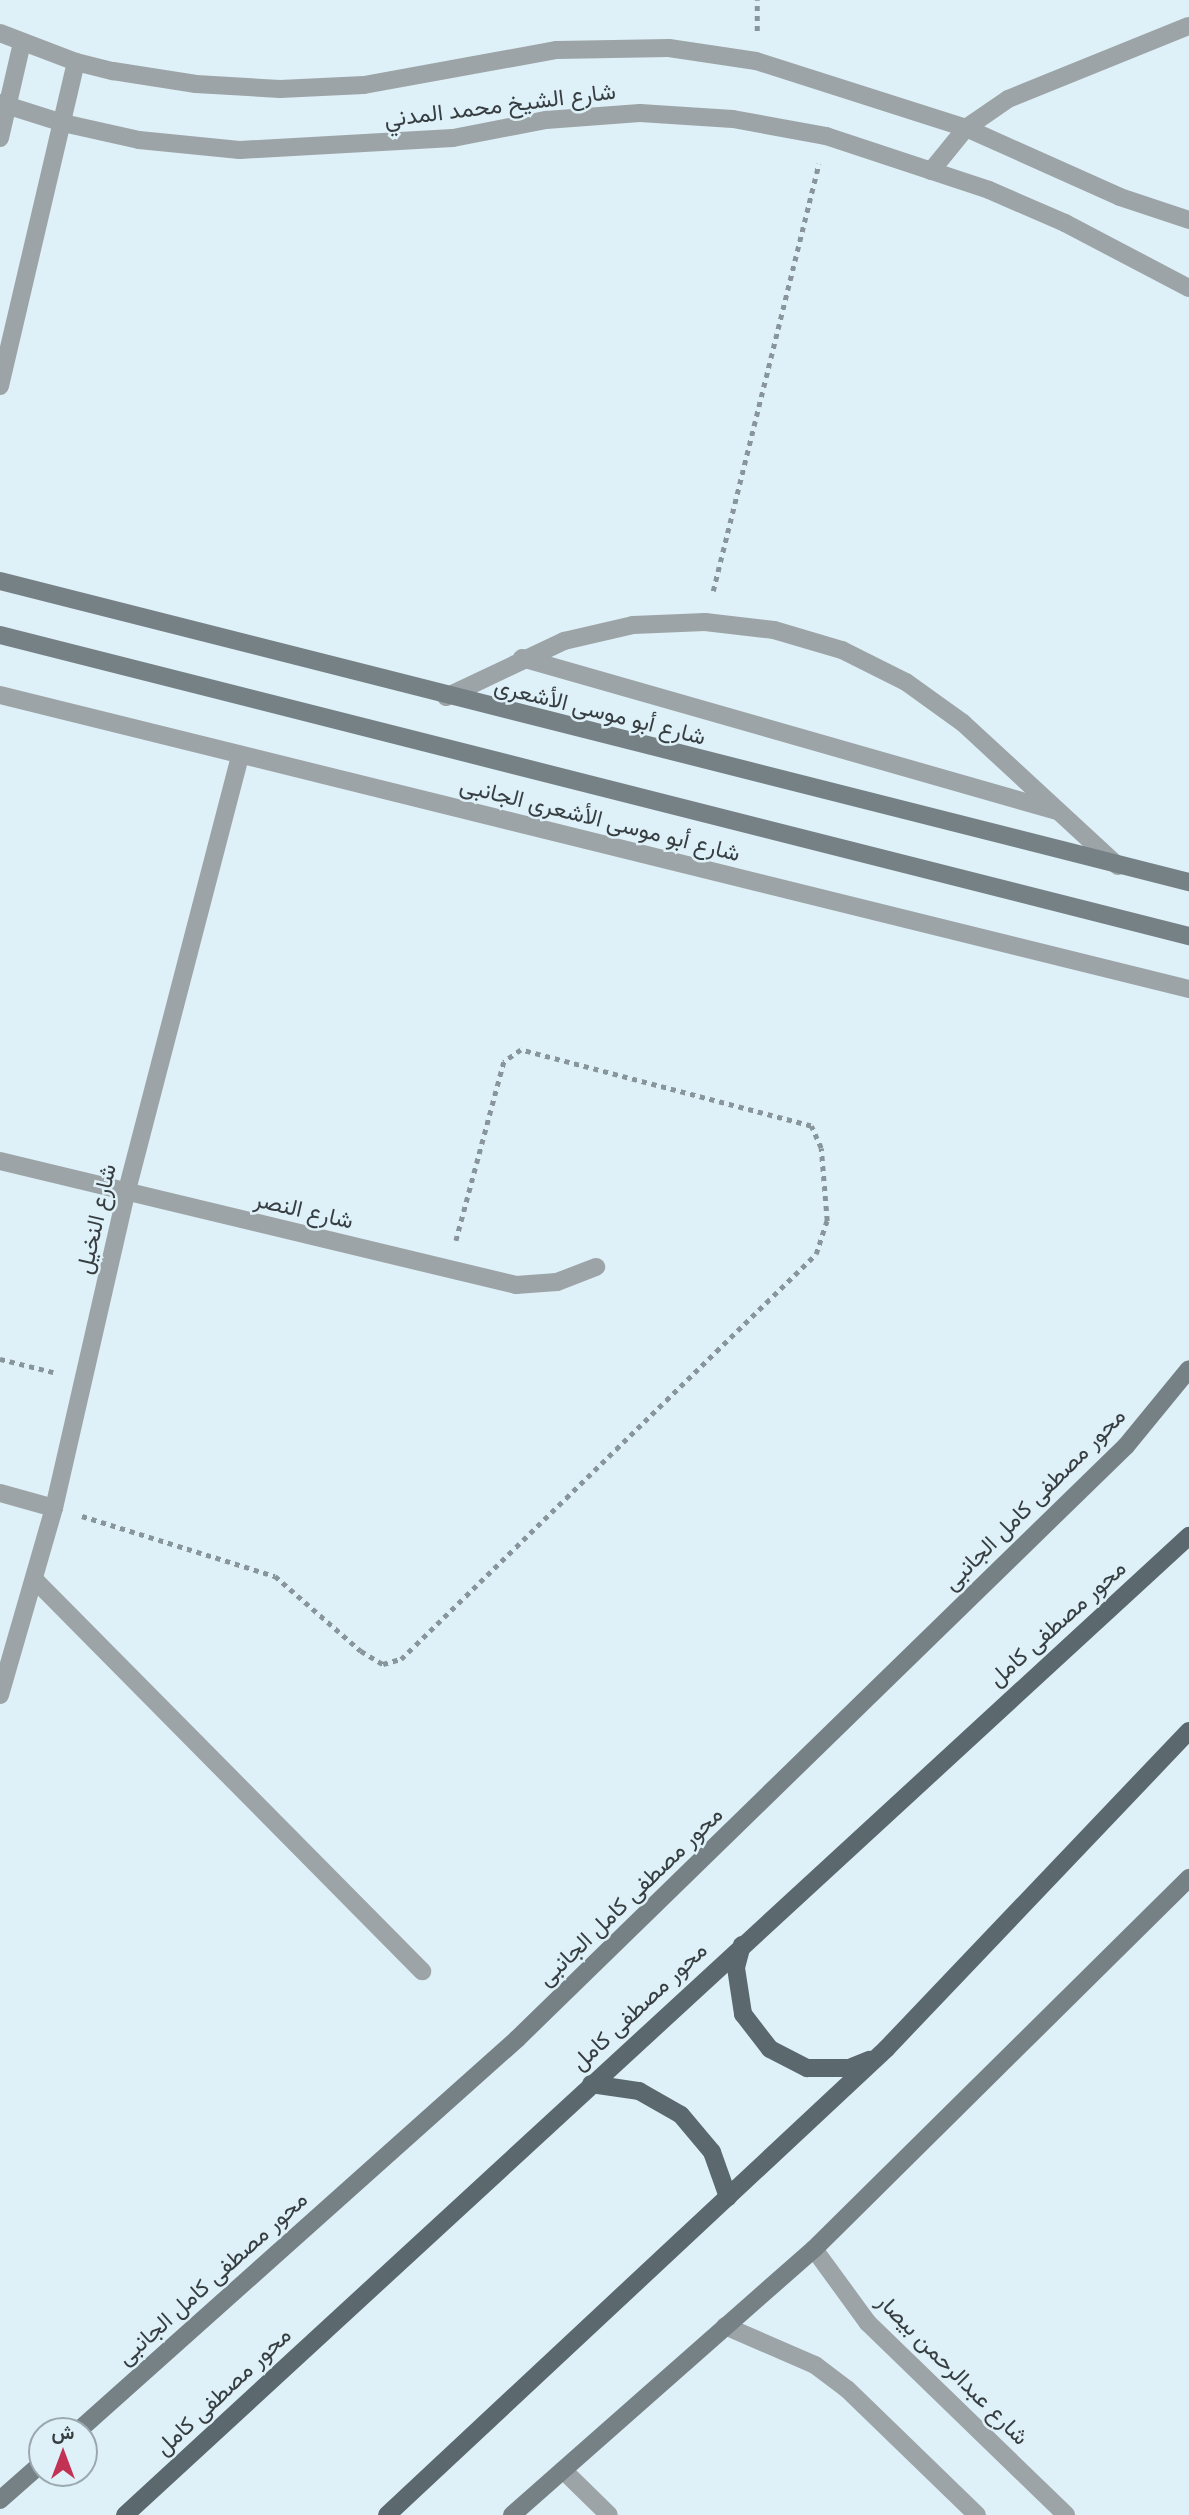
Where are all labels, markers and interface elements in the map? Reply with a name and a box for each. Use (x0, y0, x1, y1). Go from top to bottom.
street label: شارع الشيخ محمد المدني (383, 77, 617, 133)
street label: شارع أبو موسى الأشعرى (492, 671, 708, 751)
street label: شارع أبو موسى الأشعرى الجانبى (457, 771, 743, 867)
street label: شارع النخيل (70, 1161, 122, 1277)
street label: شارع النصر (252, 1185, 356, 1235)
street label: محور مصطفى كامل الجانبى (937, 1402, 1131, 1596)
street label: محور مصطفى كامل (982, 1554, 1132, 1692)
street label: محور مصطفى كامل الجانبى (532, 1800, 728, 1992)
street label: محور مصطفى كامل (565, 1936, 713, 2076)
street label: محور مصطفى كامل الجانبى (111, 2185, 313, 2371)
street label: شارع عبدالرحمن بيصار (871, 2287, 1035, 2451)
street label: محور مصطفى كامل (149, 2321, 297, 2461)
north arrow (28, 2417, 98, 2487)
text: ش (52, 2420, 74, 2445)

